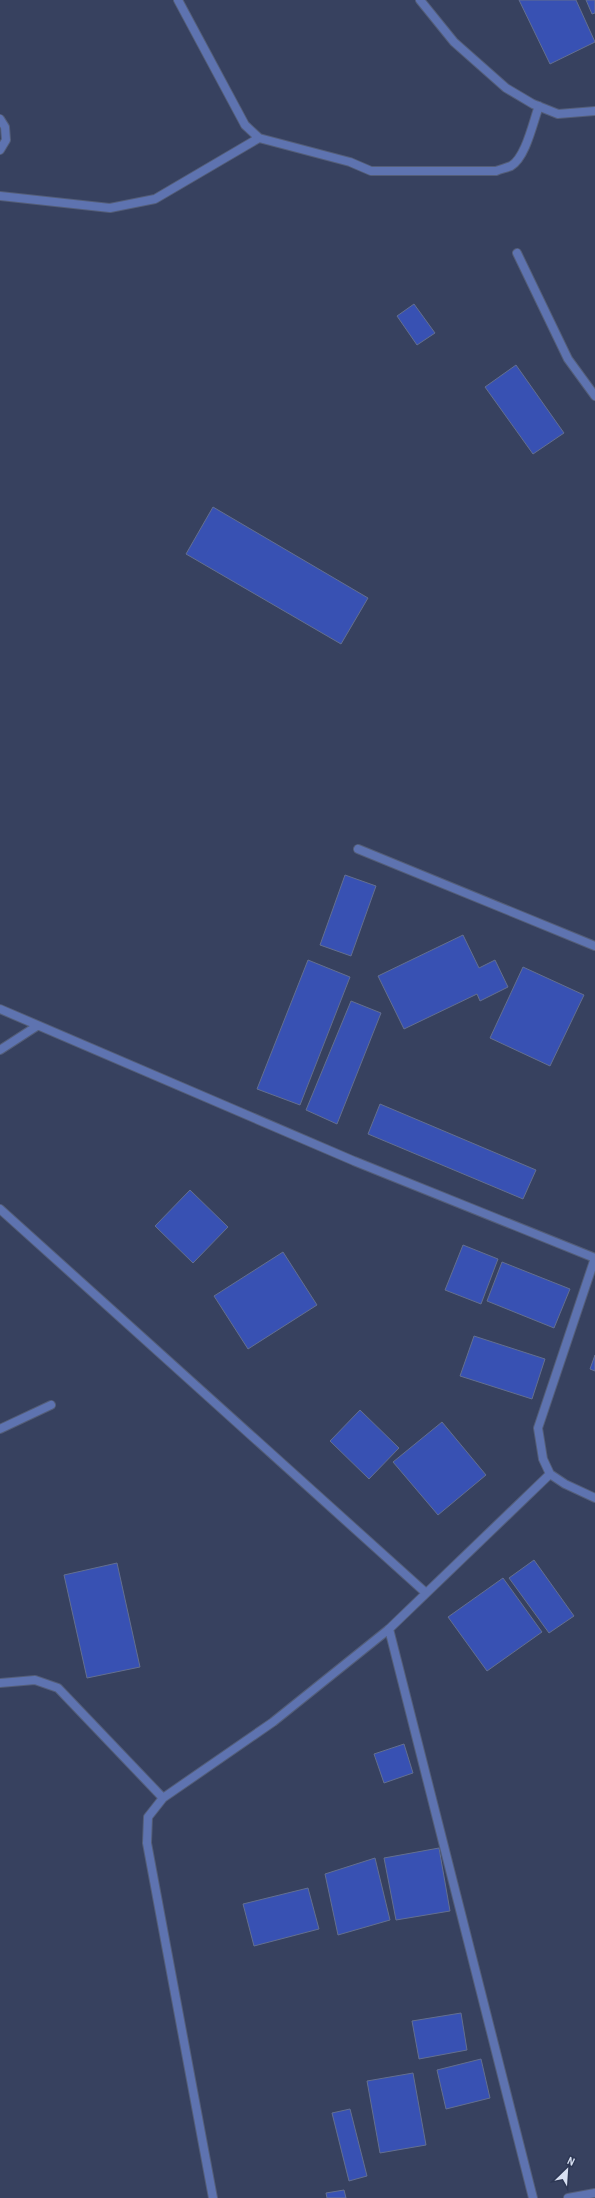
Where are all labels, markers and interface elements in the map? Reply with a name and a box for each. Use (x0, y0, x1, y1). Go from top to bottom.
north arrow (547, 2150, 587, 2190)
text: N (565, 2153, 577, 2169)

